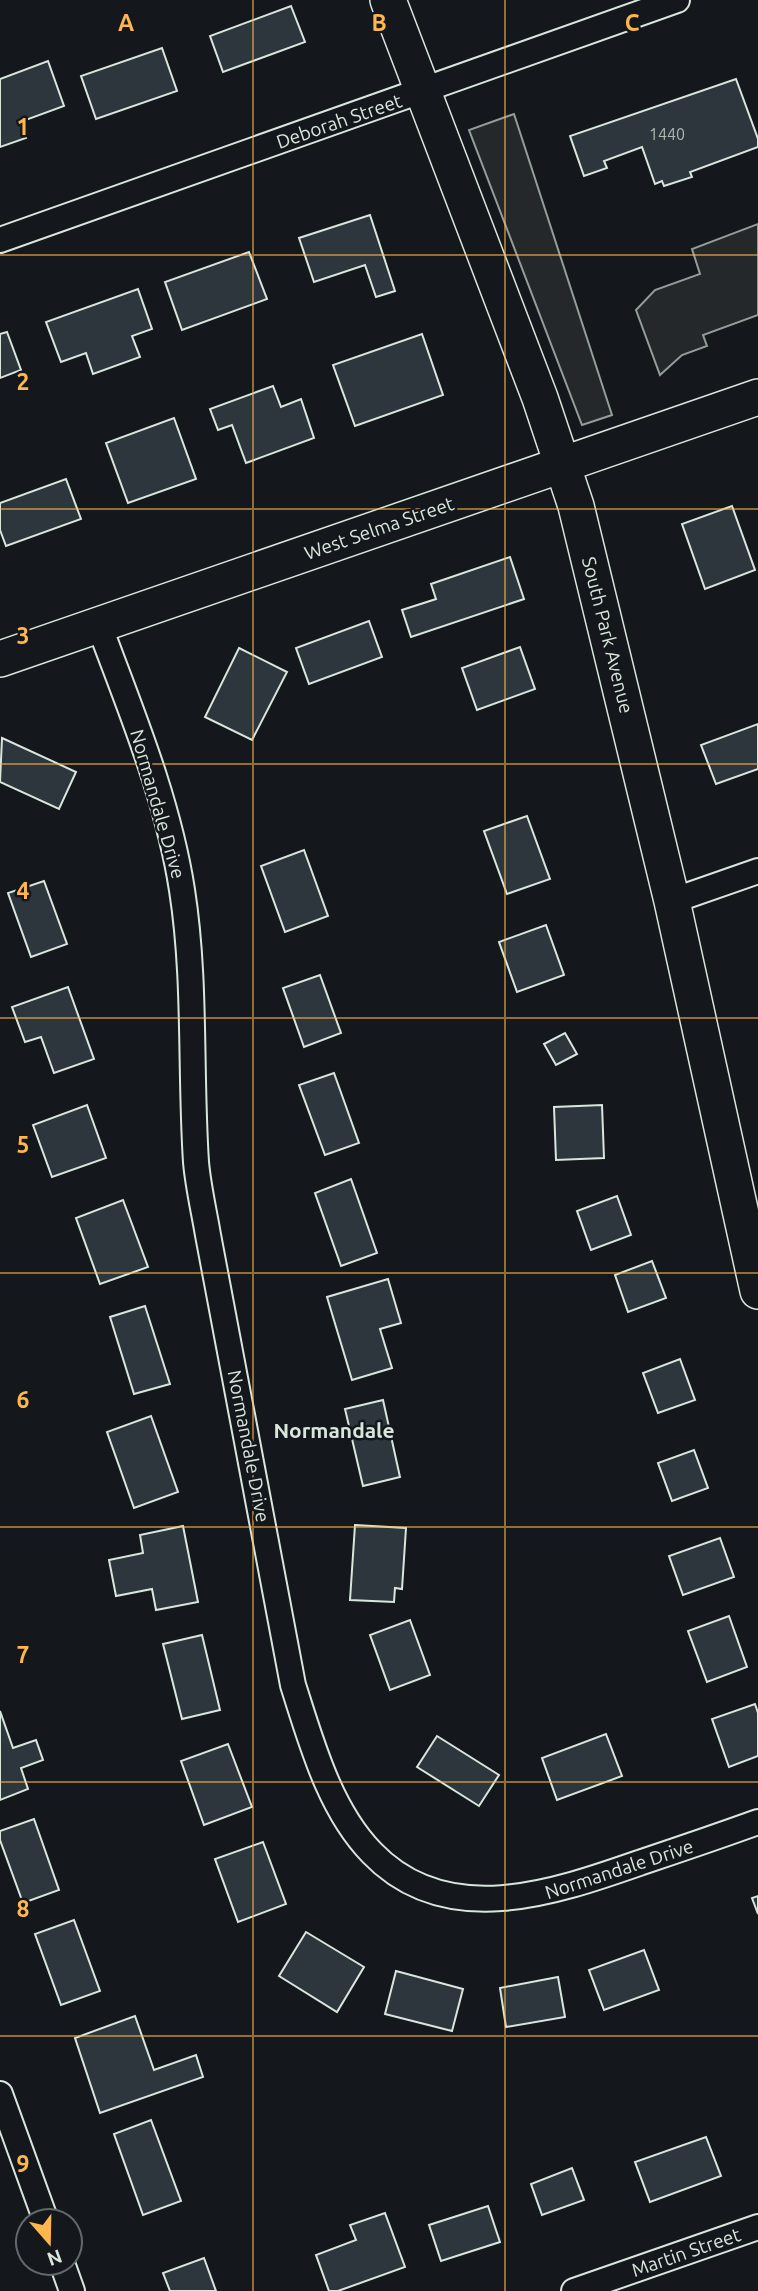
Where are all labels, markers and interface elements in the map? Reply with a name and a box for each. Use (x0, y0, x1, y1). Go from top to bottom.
text: A (118, 10, 134, 35)
text: B (371, 10, 387, 35)
text: C (625, 10, 640, 35)
street label: Deborah Street (273, 89, 405, 153)
text: 1 (17, 114, 29, 139)
house number: 1440 (649, 125, 685, 143)
text: 2 (17, 369, 29, 394)
street label: West Selma Street (301, 492, 457, 564)
street label: South Park Avenue (578, 554, 638, 716)
text: 3 (17, 623, 29, 648)
street label: Normandale Drive (126, 727, 190, 881)
text: 4 (17, 878, 30, 903)
text: 5 (17, 1132, 29, 1157)
street label: Normandale Drive (223, 1368, 275, 1524)
text: 6 (17, 1387, 30, 1412)
district label: Normandale (273, 1418, 395, 1442)
text: 7 (17, 1642, 29, 1667)
street label: Normandale Drive (542, 1835, 696, 1903)
text: 8 (17, 1896, 29, 1921)
text: 9 (17, 2151, 29, 2176)
north arrow (14, 2207, 84, 2277)
street label: Martin Street (629, 2223, 744, 2281)
text: N (44, 2245, 65, 2271)

